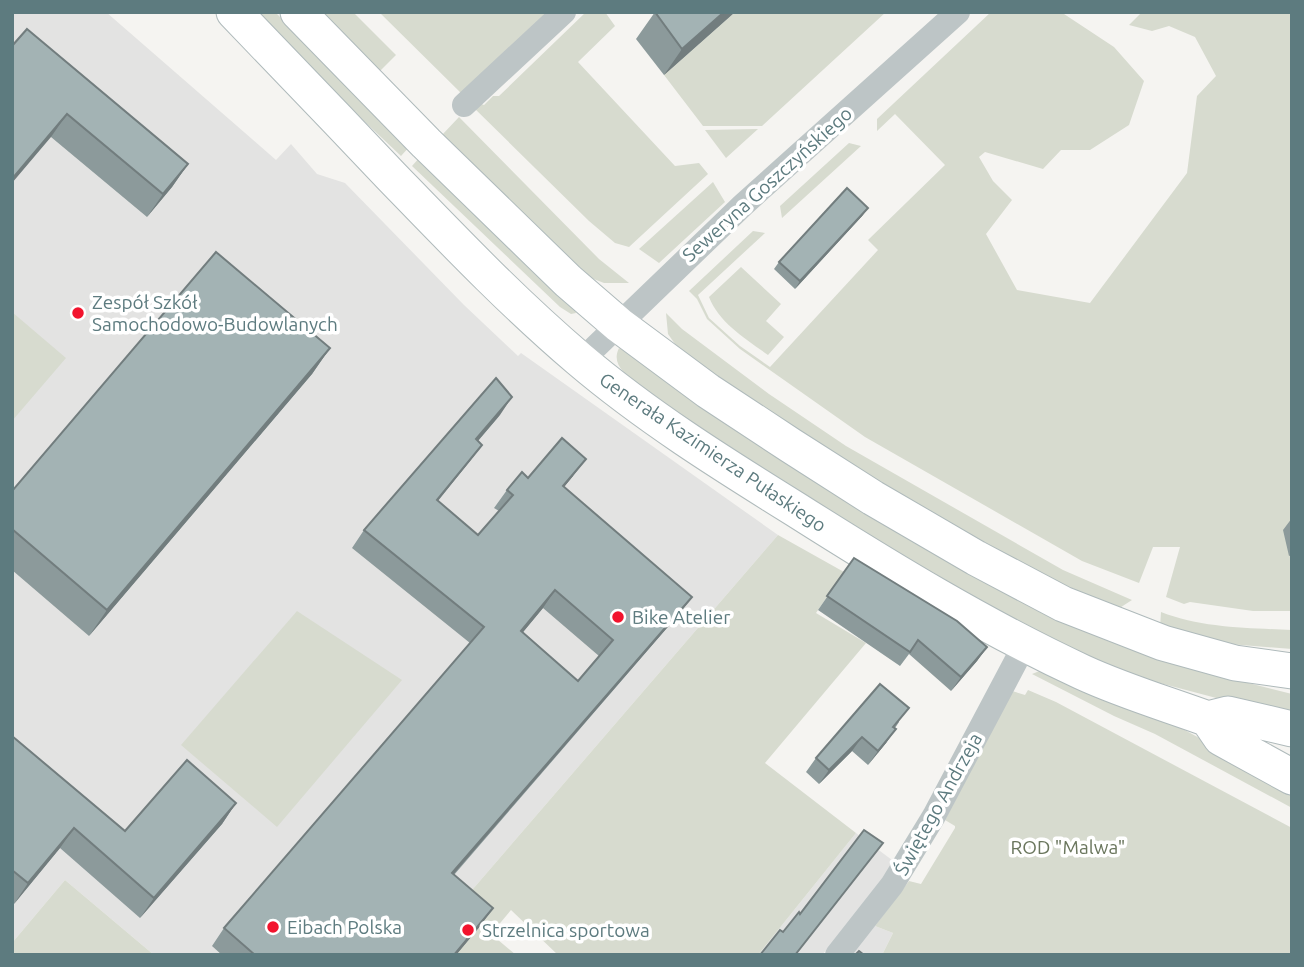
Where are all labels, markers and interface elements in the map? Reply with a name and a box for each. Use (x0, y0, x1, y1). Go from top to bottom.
street label: Seweryna Goszczyńskiego (678, 102, 856, 266)
place label: Zespół Szkół Samochodowo-Budowlanych (92, 291, 338, 335)
marker: Zespół Szkół Samochodowo-Budowlanych (70, 305, 86, 321)
street label: Generała Kazimierza Pułaskiego (595, 368, 831, 536)
place label: Bike Atelier (632, 606, 730, 628)
marker: Bike Atelier (610, 609, 626, 625)
street label: Świętego Andrzeja (890, 729, 986, 879)
park label: ROD "Malwa" (1011, 836, 1125, 858)
place label: Eibach Polska (287, 916, 402, 938)
marker: Eibach Polska (265, 919, 281, 935)
place label: Strzelnica sportowa (482, 919, 650, 941)
marker: Strzelnica sportowa (460, 922, 476, 938)

